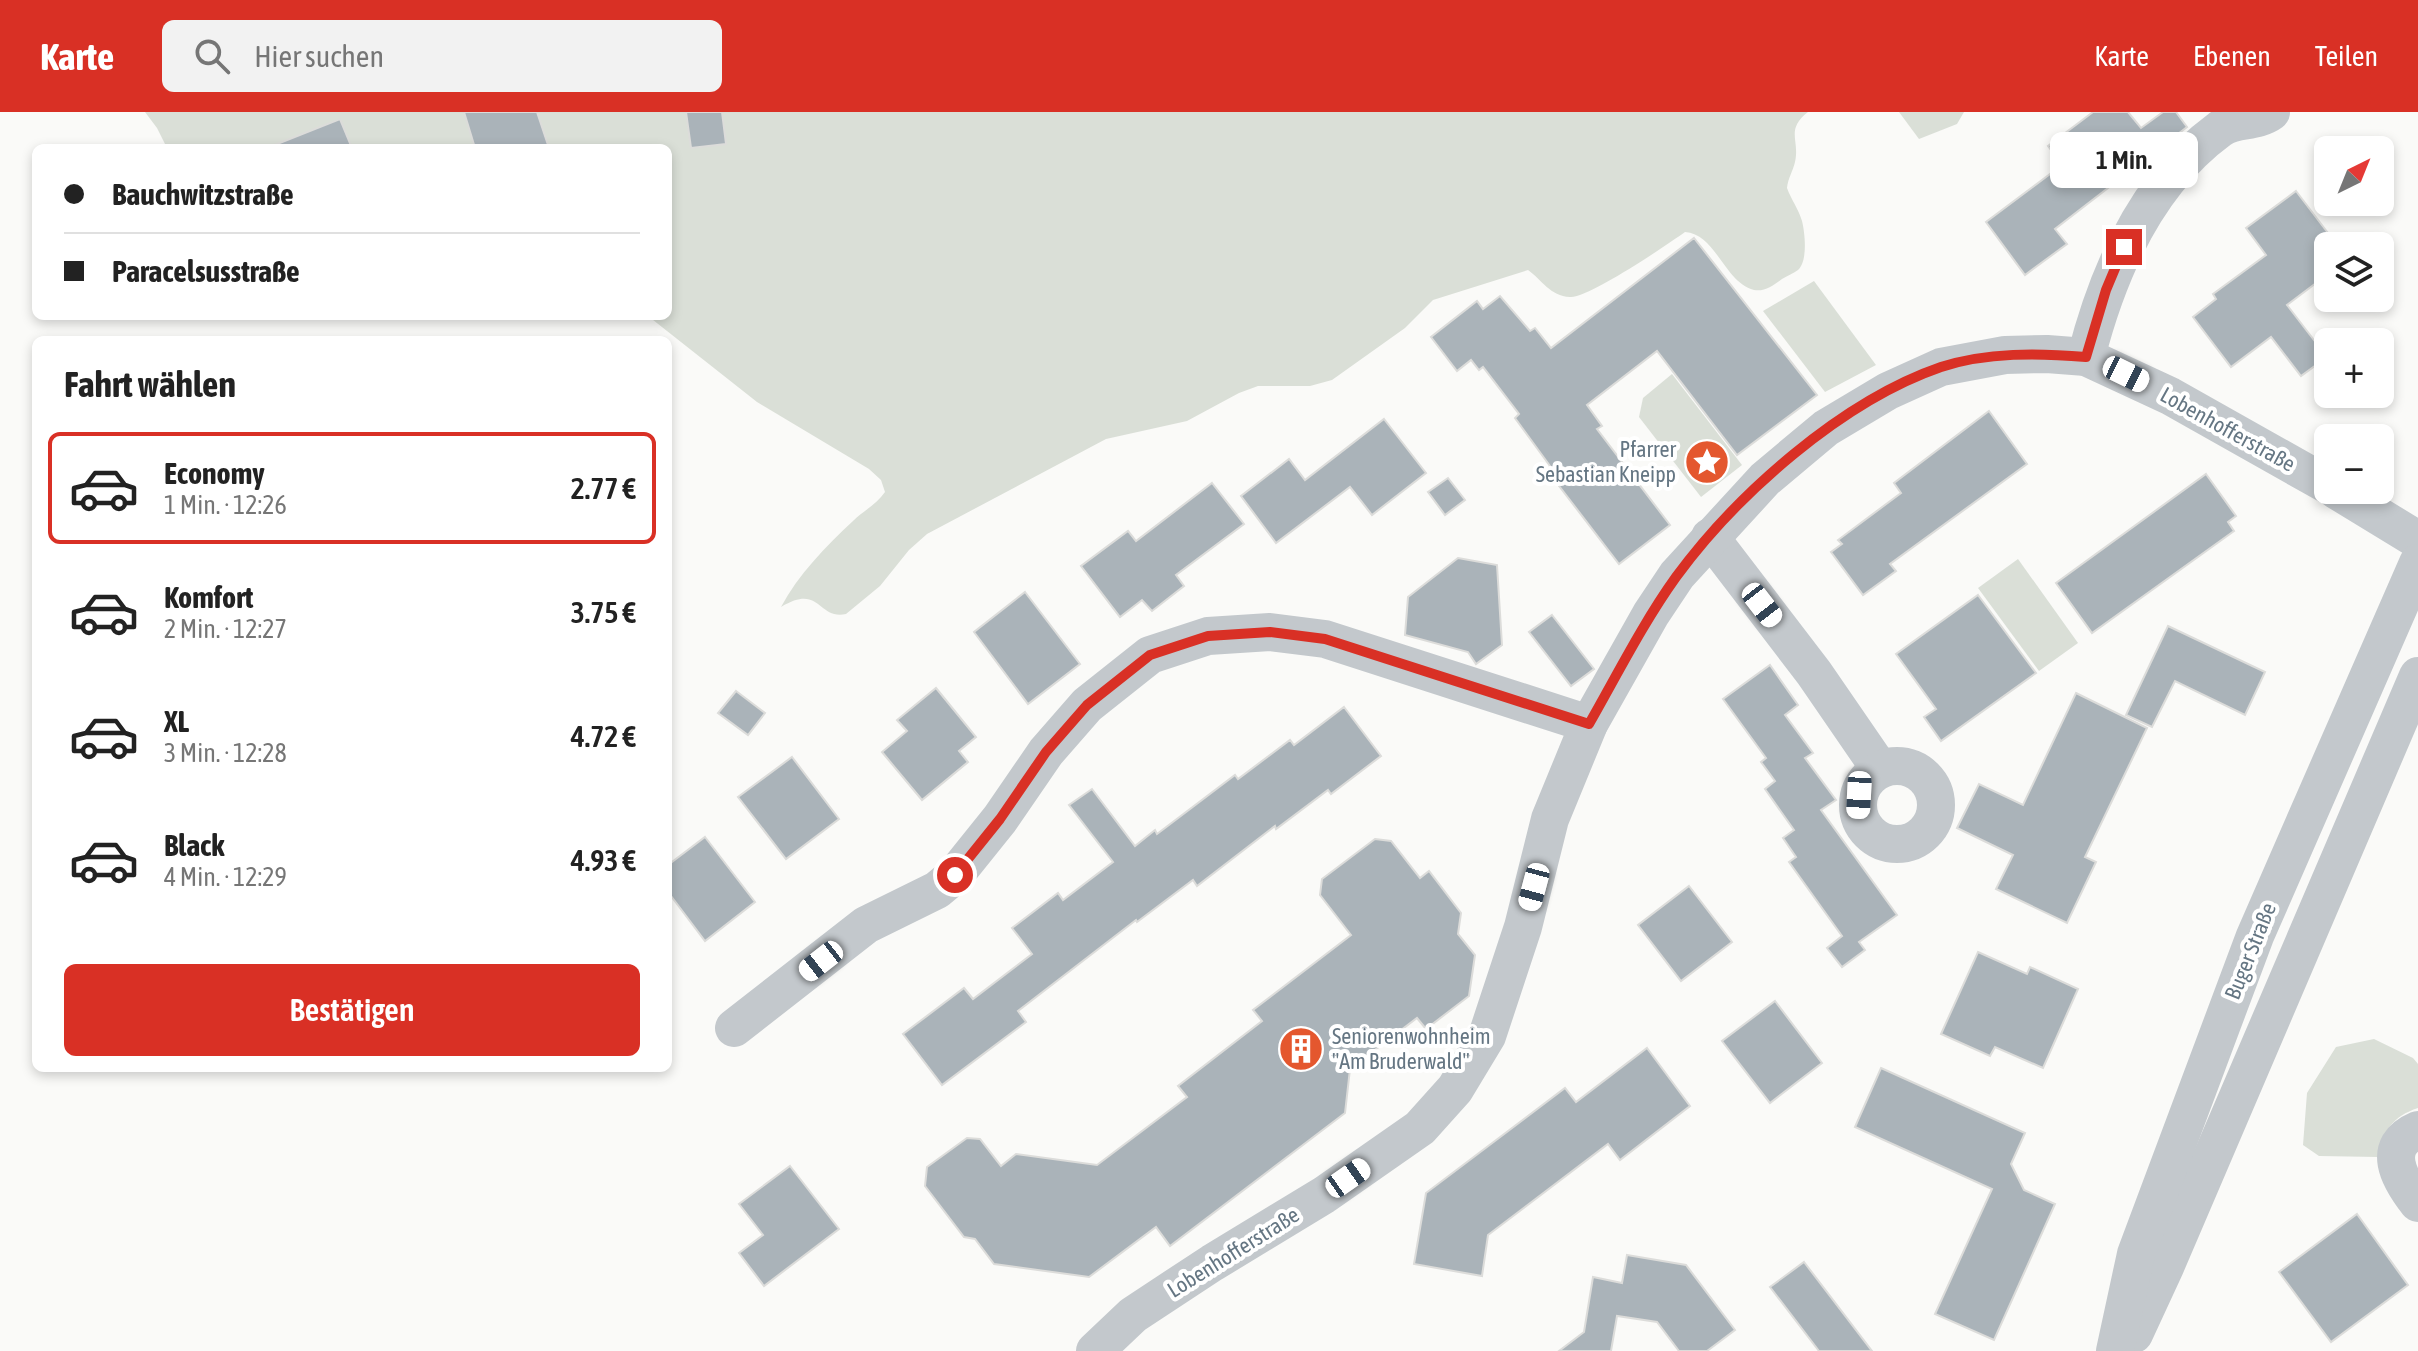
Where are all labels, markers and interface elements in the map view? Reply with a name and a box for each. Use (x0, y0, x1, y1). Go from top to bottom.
search box (162, 20, 722, 92)
icon: search (190, 34, 234, 78)
text: Karte (40, 35, 114, 78)
text: Hier suchen (254, 39, 384, 73)
text: Karte (2094, 40, 2149, 72)
text: Ebenen (2193, 40, 2271, 72)
text: Teilen (2315, 40, 2378, 72)
callout: 1 Min. (2050, 131, 2198, 187)
north arrow (2314, 136, 2394, 216)
map controls (2314, 136, 2394, 504)
text: 1 Min. (2096, 145, 2152, 175)
text: Bauchwitzstraße (112, 177, 294, 211)
route end (2106, 229, 2142, 265)
button: layers (2314, 232, 2394, 312)
text: Paracelsusstraße (112, 254, 300, 288)
button: + (2314, 328, 2394, 408)
car (2099, 353, 2153, 395)
text: Fahrt wählen (64, 363, 236, 405)
street label: Lobenhofferstraße (2156, 381, 2300, 477)
button: − (2314, 424, 2394, 504)
place label: Pfarrer Sebastian Kneipp (1536, 436, 1677, 487)
place icon: Pfarrer Sebastian Kneipp (1683, 438, 1731, 486)
icon: car (68, 452, 140, 524)
text: Economy (164, 456, 265, 490)
text: 2.77 € (571, 471, 636, 505)
text: 1 Min. · 12:26 (164, 490, 287, 520)
icon: car (68, 576, 140, 648)
car (1738, 579, 1786, 631)
text: Komfort (164, 580, 253, 614)
text: 3.75 € (571, 595, 636, 629)
text: 2 Min. · 12:27 (164, 614, 287, 644)
icon: car (68, 700, 140, 772)
text: XL (164, 704, 189, 738)
text: 4.72 € (571, 719, 636, 753)
text: 3 Min. · 12:28 (164, 738, 287, 768)
car (1846, 770, 1872, 820)
icon: car (68, 824, 140, 896)
text: Black (164, 828, 224, 862)
text: 4.93 € (571, 843, 636, 877)
route start (937, 857, 973, 893)
car (1516, 861, 1552, 913)
text: 4 Min. · 12:29 (164, 862, 287, 892)
street label: Buger Straße (2219, 899, 2281, 1003)
car (795, 937, 847, 985)
button: Bestätigen (64, 964, 640, 1056)
place label: Seniorenwohnheim "Am Bruderwald" (1332, 1023, 1491, 1074)
building icon: Seniorenwohnheim "Am Bruderwald" (1277, 1025, 1325, 1073)
car (1321, 1154, 1375, 1202)
street label: Lobenhofferstraße (1162, 1201, 1304, 1303)

